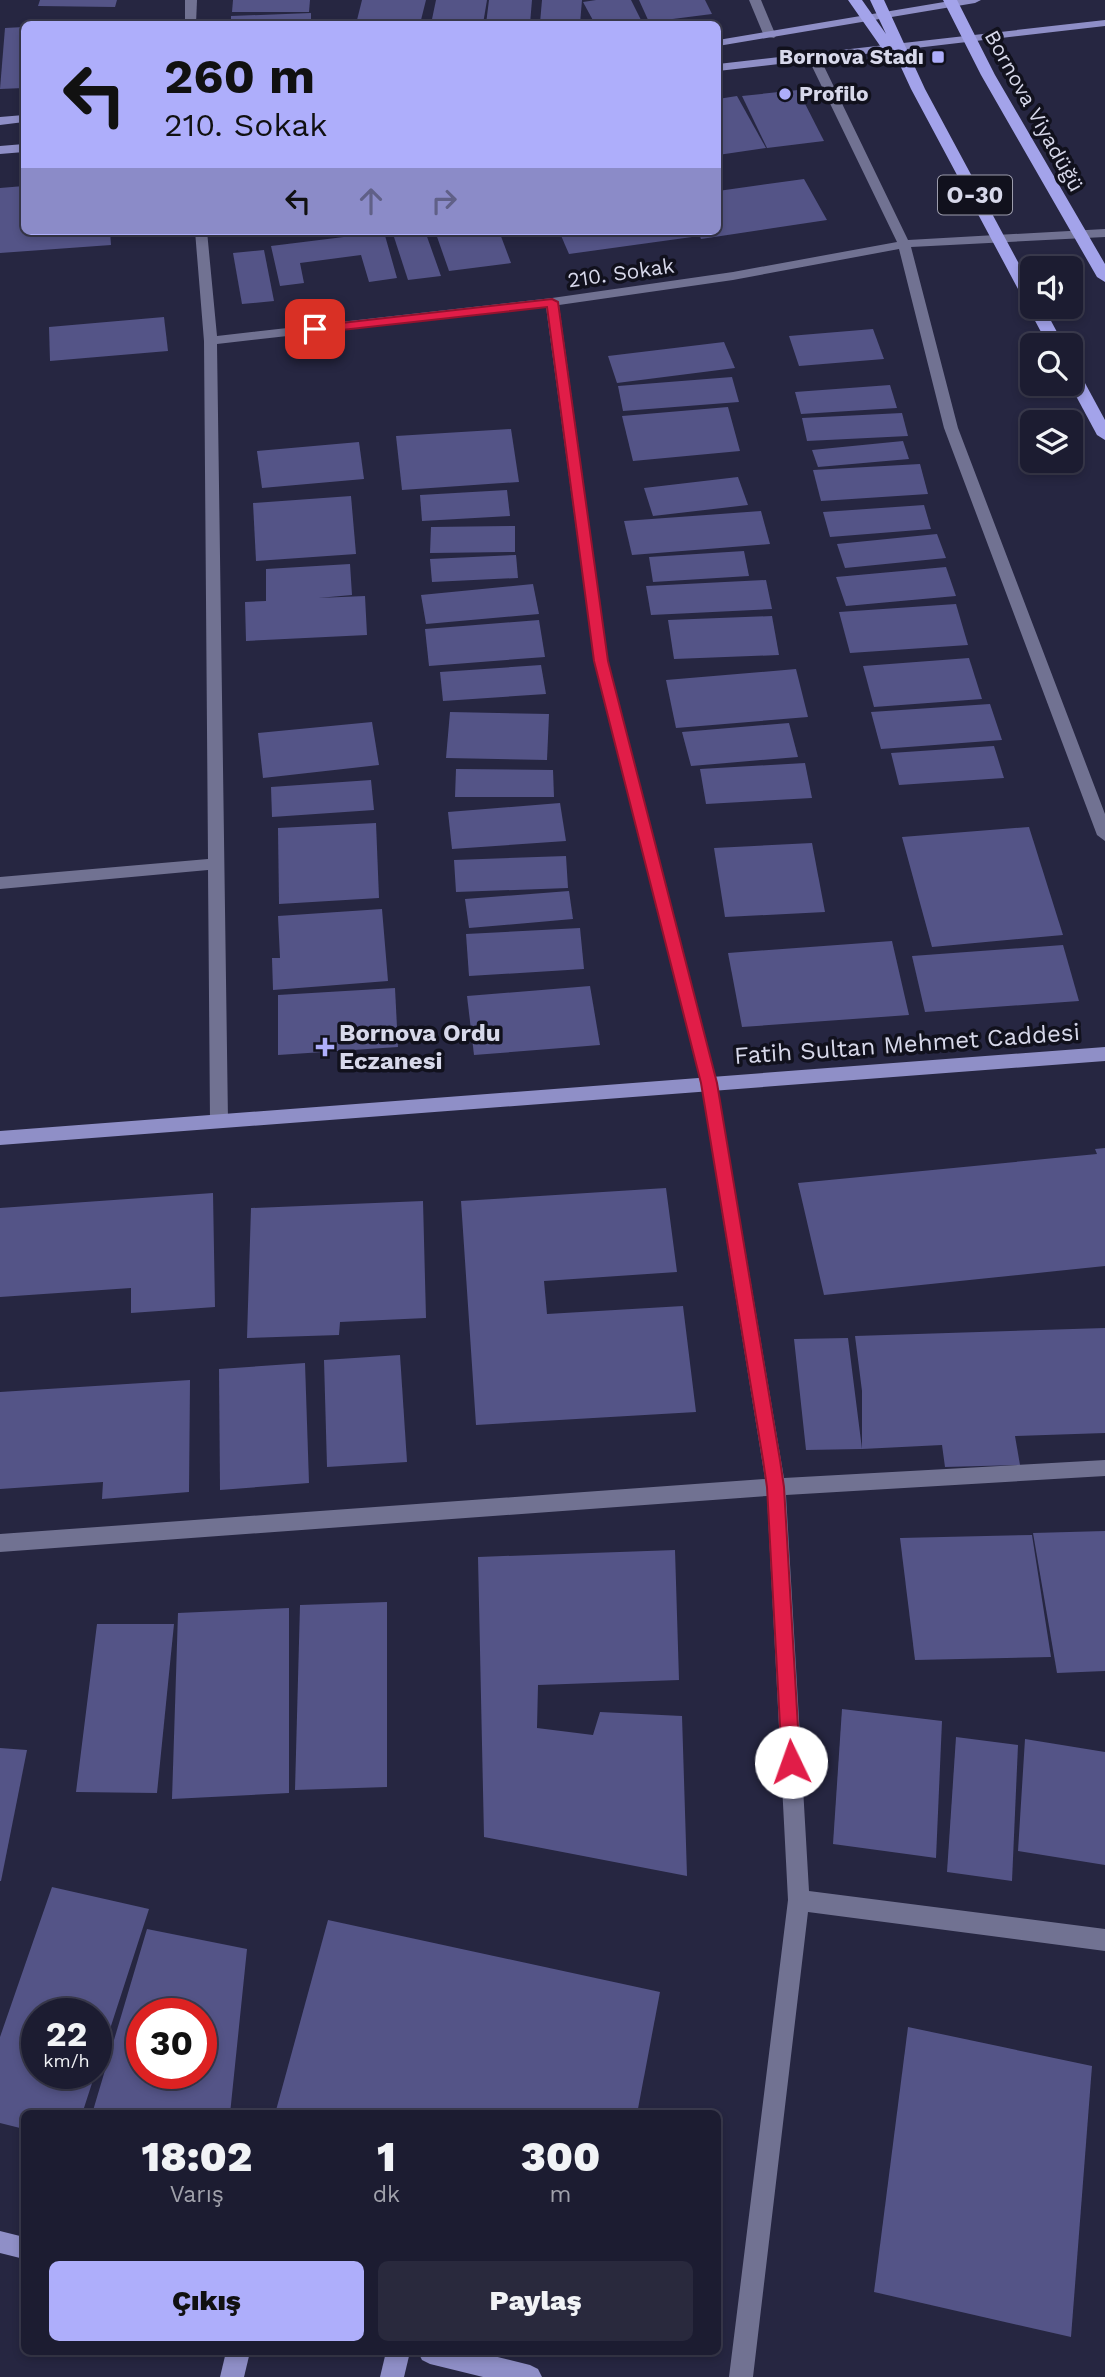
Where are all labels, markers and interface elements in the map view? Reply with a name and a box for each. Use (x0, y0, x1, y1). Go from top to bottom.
street label: Bornova Viyadüğü (980, 26, 1089, 196)
place label: Bornova Stadı (779, 44, 924, 69)
text: 260 m (164, 47, 315, 105)
icon: left (49, 49, 140, 140)
marker: Bornova Stadı (930, 49, 946, 65)
place label: Profilo (799, 81, 869, 106)
marker: Profilo (777, 86, 793, 102)
text: 210. Sokak (164, 106, 328, 144)
road number: O-30 (938, 176, 1012, 214)
icon: left (279, 182, 317, 220)
icon: ahead (352, 182, 390, 220)
icon: right (425, 182, 463, 220)
street label: 210. Sokak (566, 253, 676, 292)
map controls (1020, 256, 1083, 473)
button: sound (1020, 256, 1083, 319)
pin (285, 299, 345, 359)
icon: arrive (296, 310, 334, 348)
button: search (1020, 333, 1083, 396)
button: layers (1020, 410, 1083, 473)
street label: Fatih Sultan Mehmet Caddesi (733, 1018, 1081, 1070)
place label: Bornova Ordu Eczanesi (339, 1019, 501, 1075)
marker: Bornova Ordu Eczanesi (317, 1039, 333, 1055)
position arrow (754, 1725, 828, 1799)
speed limit sign: 30 (126, 1998, 217, 2089)
text: 22 (46, 2013, 87, 2055)
text: km/h (43, 2050, 90, 2071)
text: 18:02 (142, 2132, 252, 2181)
text: 1 (377, 2132, 396, 2181)
text: 300 (521, 2132, 600, 2181)
text: Varış (170, 2181, 224, 2208)
text: dk (373, 2181, 400, 2208)
text: m (550, 2181, 572, 2208)
button: Çıkış (49, 2261, 364, 2341)
button: Paylaş (378, 2261, 693, 2341)

